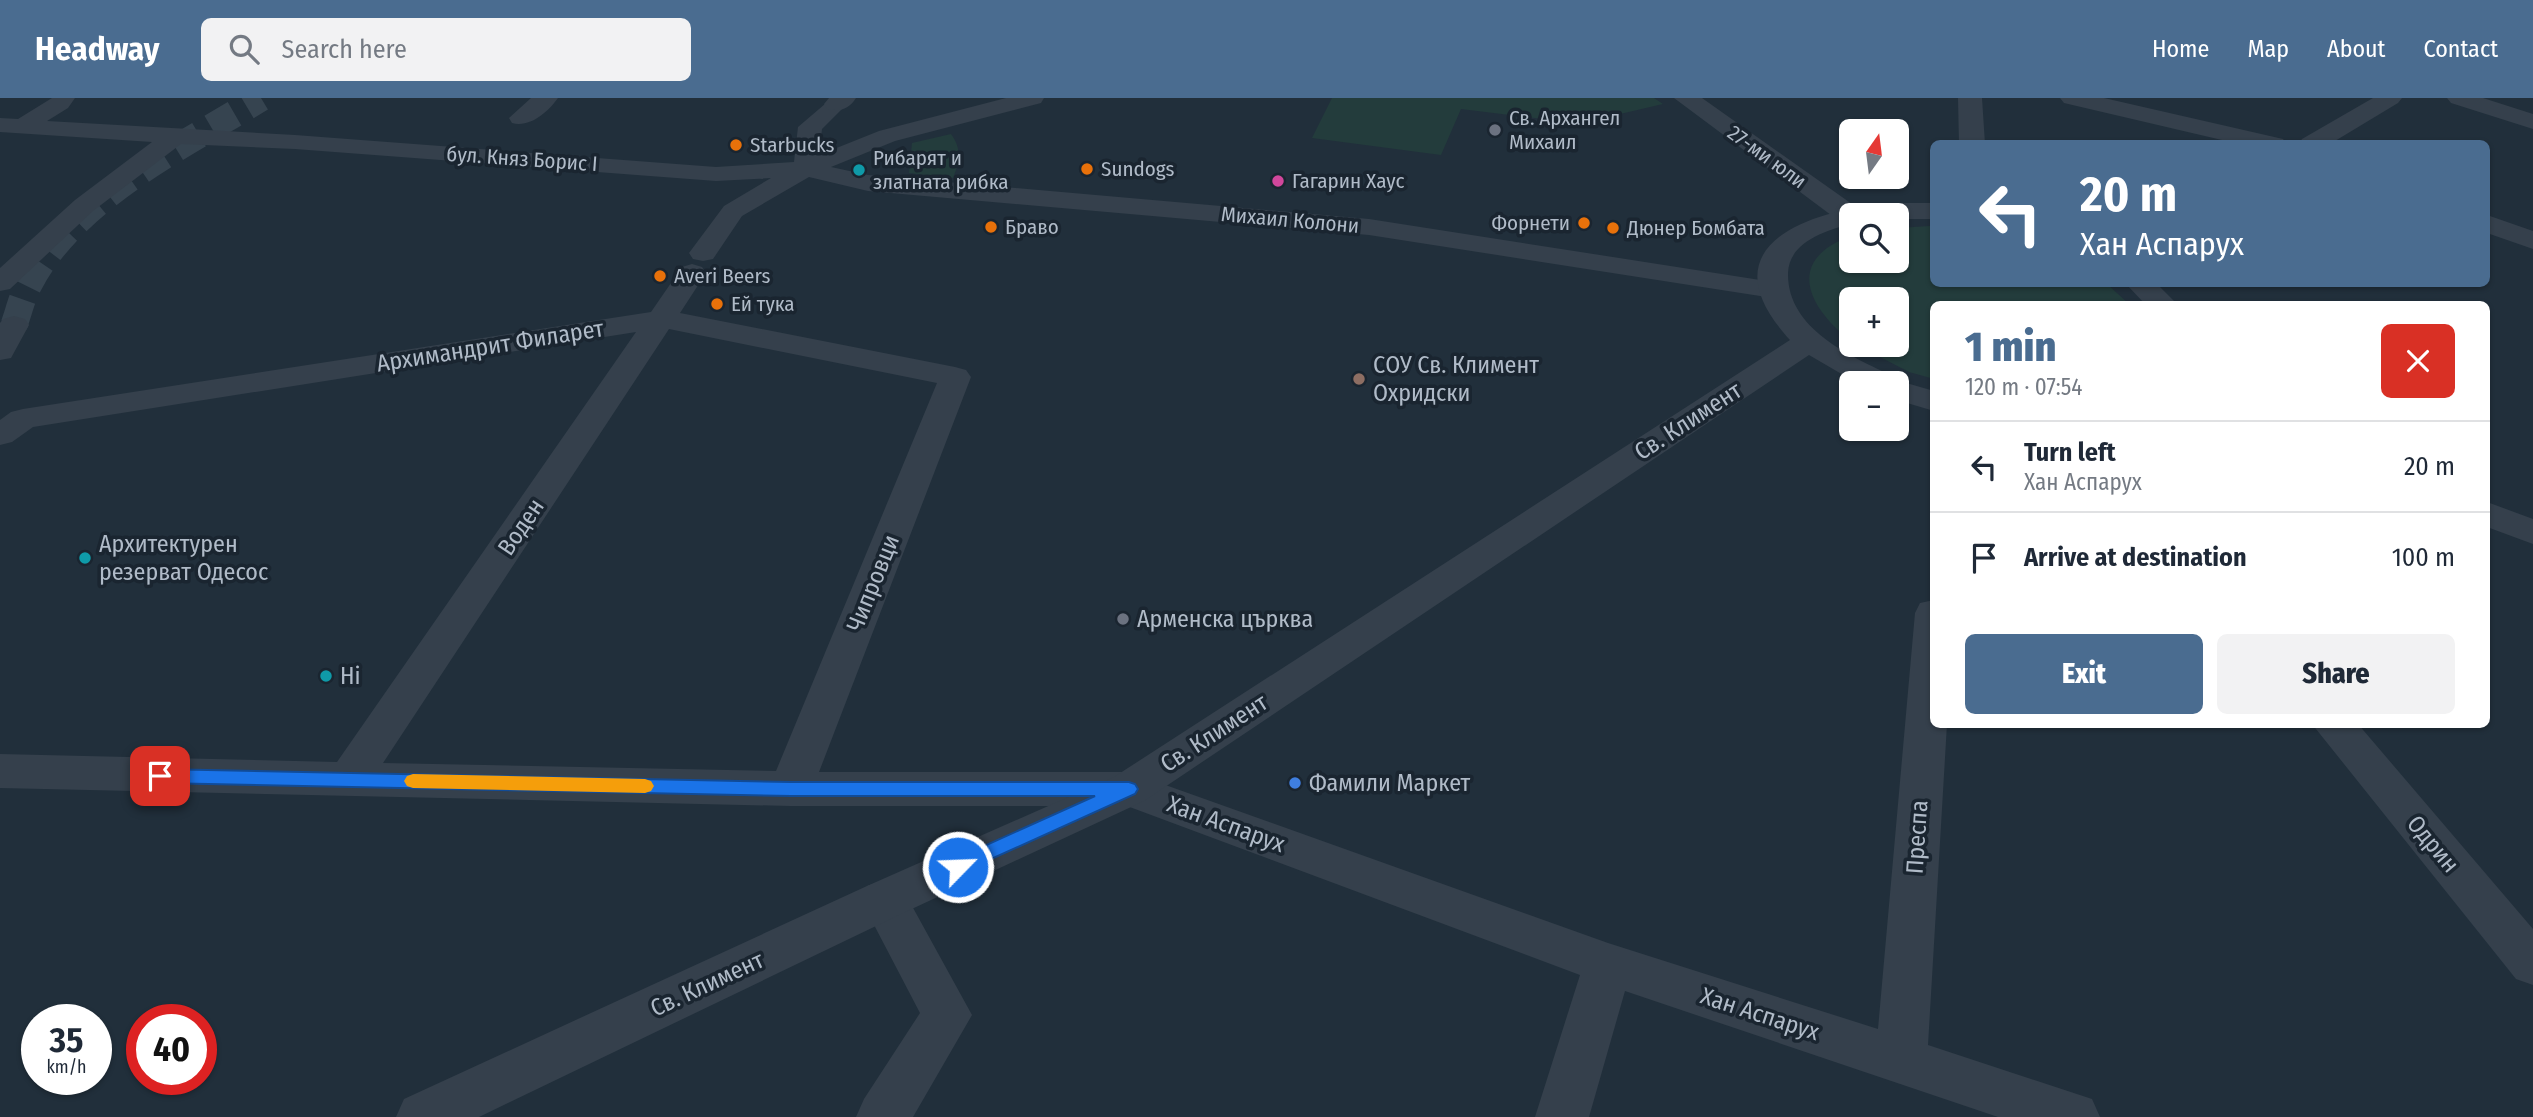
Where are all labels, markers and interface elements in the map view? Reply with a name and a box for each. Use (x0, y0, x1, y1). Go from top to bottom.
search box (201, 18, 691, 81)
text: Headway (35, 29, 159, 69)
icon: search (225, 30, 263, 68)
text: Search here (281, 34, 407, 65)
text: Home (2152, 35, 2209, 63)
text: Map (2247, 35, 2289, 63)
text: About (2327, 35, 2385, 63)
text: Contact (2423, 35, 2498, 63)
place label: Св. Архангел Михаил (1509, 105, 1620, 155)
north arrow (1839, 119, 1909, 189)
map controls (1839, 119, 1909, 441)
street label: 27-ми юли (1723, 120, 1811, 194)
marker: Св. Архангел Михаил (1487, 122, 1503, 138)
place label: Starbucks (750, 132, 835, 158)
marker: Starbucks (728, 137, 744, 153)
street label: бул. Княз Борис I (446, 141, 598, 177)
place label: Рибарят и златната рибка (873, 145, 1009, 195)
place label: Sundogs (1101, 156, 1174, 182)
marker: Sundogs (1079, 161, 1095, 177)
marker: Рибарят и златната рибка (851, 162, 867, 178)
text: 20 m (2080, 165, 2177, 224)
place label: Гагарин Хаус (1292, 168, 1404, 194)
icon: left (1965, 168, 2056, 259)
marker: Гагарин Хаус (1270, 173, 1286, 189)
street label: Михаил Колони (1220, 201, 1360, 239)
button: search (1839, 203, 1909, 273)
place label: Форнети (1491, 210, 1570, 236)
place label: Браво (1005, 214, 1059, 240)
marker: Форнети (1576, 215, 1592, 231)
place label: Дюнер Бомбата (1626, 215, 1765, 241)
marker: Браво (983, 219, 999, 235)
marker: Дюнер Бомбата (1605, 220, 1621, 236)
text: Хан Аспарух (2080, 225, 2244, 263)
place label: Averi Beers (674, 263, 771, 289)
marker: Averi Beers (652, 268, 668, 284)
button: + (1839, 287, 1909, 357)
place label: Ей тука (731, 291, 795, 317)
marker: Ей тука (709, 296, 725, 312)
street label: Архимандрит Филарет (375, 314, 606, 378)
text: 1 min (1965, 322, 2056, 372)
button: close (2381, 324, 2455, 398)
place label: CОУ Св. Климент Охридски (1373, 351, 1539, 407)
marker: CОУ Св. Климент Охридски (1351, 371, 1367, 387)
button: − (1839, 371, 1909, 441)
text: 120 m · 07:54 (1965, 373, 2082, 401)
street label: Св. Климент (1629, 376, 1747, 466)
text: Turn left (2024, 437, 2116, 468)
icon: left (1965, 448, 2003, 486)
text: 20 m (2404, 451, 2455, 482)
text: Хан Аспарух (2024, 468, 2142, 496)
street label: Воден (492, 493, 550, 561)
place label: Архитектурен резерват Одесос (99, 530, 268, 586)
street label: Чипровци (841, 531, 905, 635)
icon: arrive (1965, 539, 2003, 577)
text: Arrive at destination (2024, 542, 2247, 573)
text: 100 m (2392, 542, 2455, 573)
marker: Архитектурен резерват Одесос (77, 550, 93, 566)
place label: Арменска църква (1137, 605, 1313, 633)
marker: Арменска църква (1115, 611, 1131, 627)
button: Exit (1965, 634, 2203, 714)
button: Share (2217, 634, 2455, 714)
place label: Hi (340, 662, 361, 690)
marker: Hi (318, 668, 334, 684)
street label: Св. Климент (1155, 688, 1273, 778)
pin (130, 746, 190, 806)
icon: arrive (141, 757, 179, 795)
place label: Фамили Маркет (1309, 769, 1470, 797)
marker: Фамили Маркет (1287, 775, 1303, 791)
street label: Хан Аспарух (1163, 790, 1289, 858)
street label: Преспа (1900, 799, 1934, 875)
street label: Одрин (2401, 810, 2465, 878)
position arrow (921, 830, 995, 904)
street label: Св. Климент (646, 945, 768, 1022)
street label: Хан Аспарух (1697, 982, 1823, 1046)
speed limit sign: 40 (126, 1004, 217, 1095)
text: 35 (50, 1019, 83, 1061)
text: km/h (46, 1056, 87, 1078)

